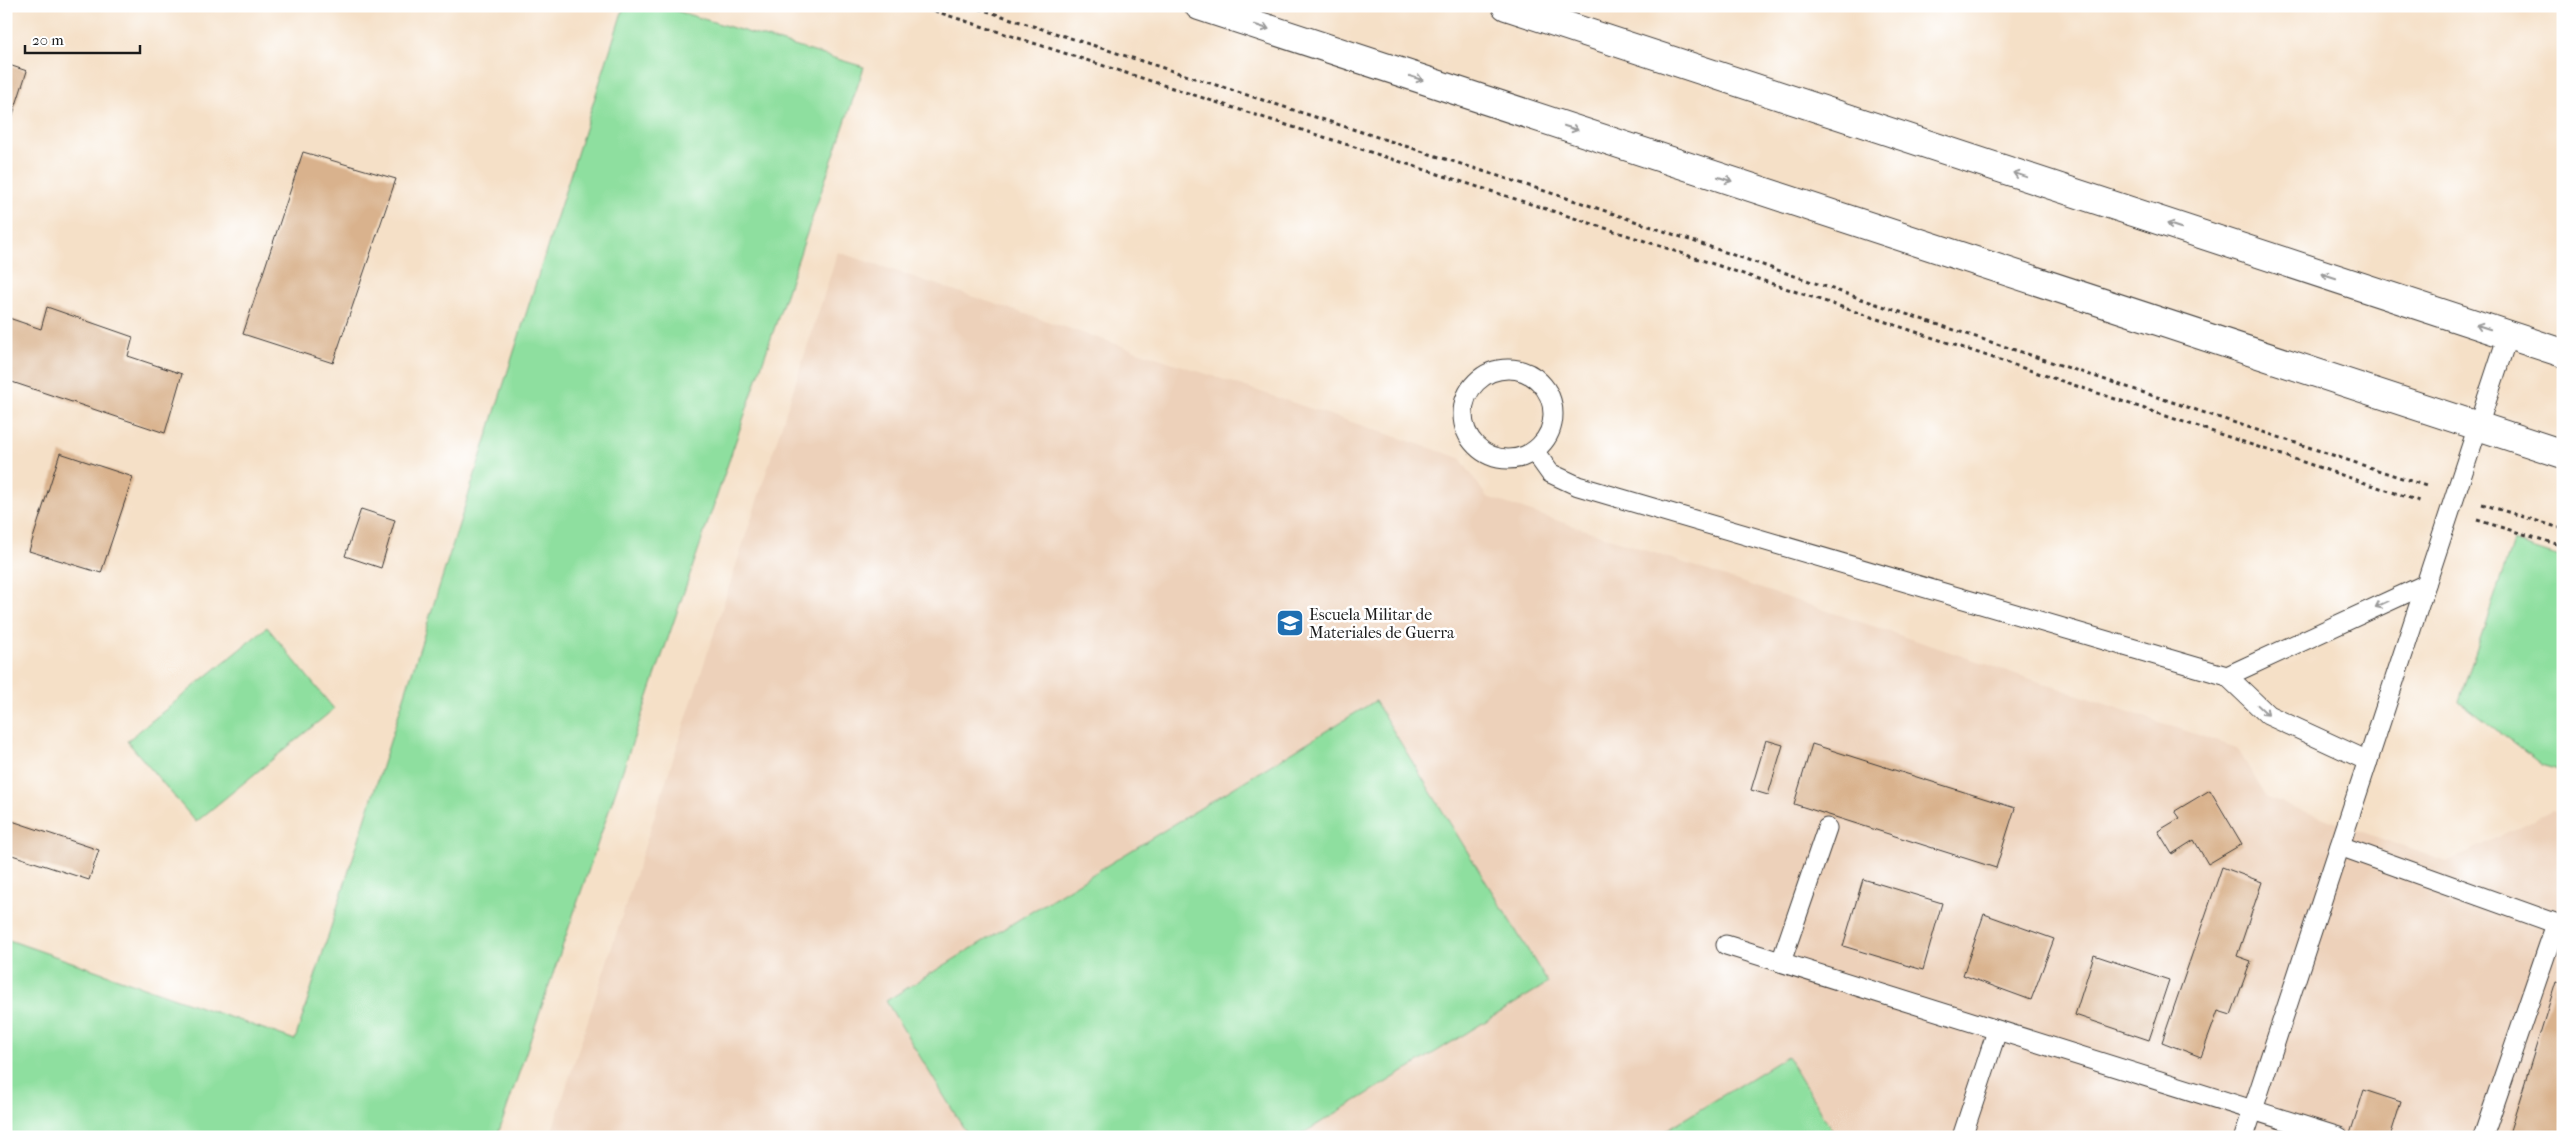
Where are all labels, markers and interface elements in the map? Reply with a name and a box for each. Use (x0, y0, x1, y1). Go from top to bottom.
scale bar (25, 22, 140, 54)
one-way arrow (1254, 23, 1269, 32)
text: 20 m (32, 31, 64, 49)
one-way arrow (1408, 73, 1424, 83)
one-way arrow (1562, 124, 1578, 134)
one-way arrow (2013, 170, 2028, 179)
one-way arrow (1717, 175, 1732, 184)
one-way arrow (2167, 220, 2183, 230)
one-way arrow (2321, 271, 2337, 281)
one-way arrow (2476, 322, 2492, 331)
one-way arrow (2375, 600, 2390, 610)
place label: Escuela Militar de Materiales de Guerra (1309, 605, 1455, 642)
school or university icon: Escuela Militar de Materiales de Guerra (1275, 608, 1305, 638)
one-way arrow (2256, 704, 2269, 716)

